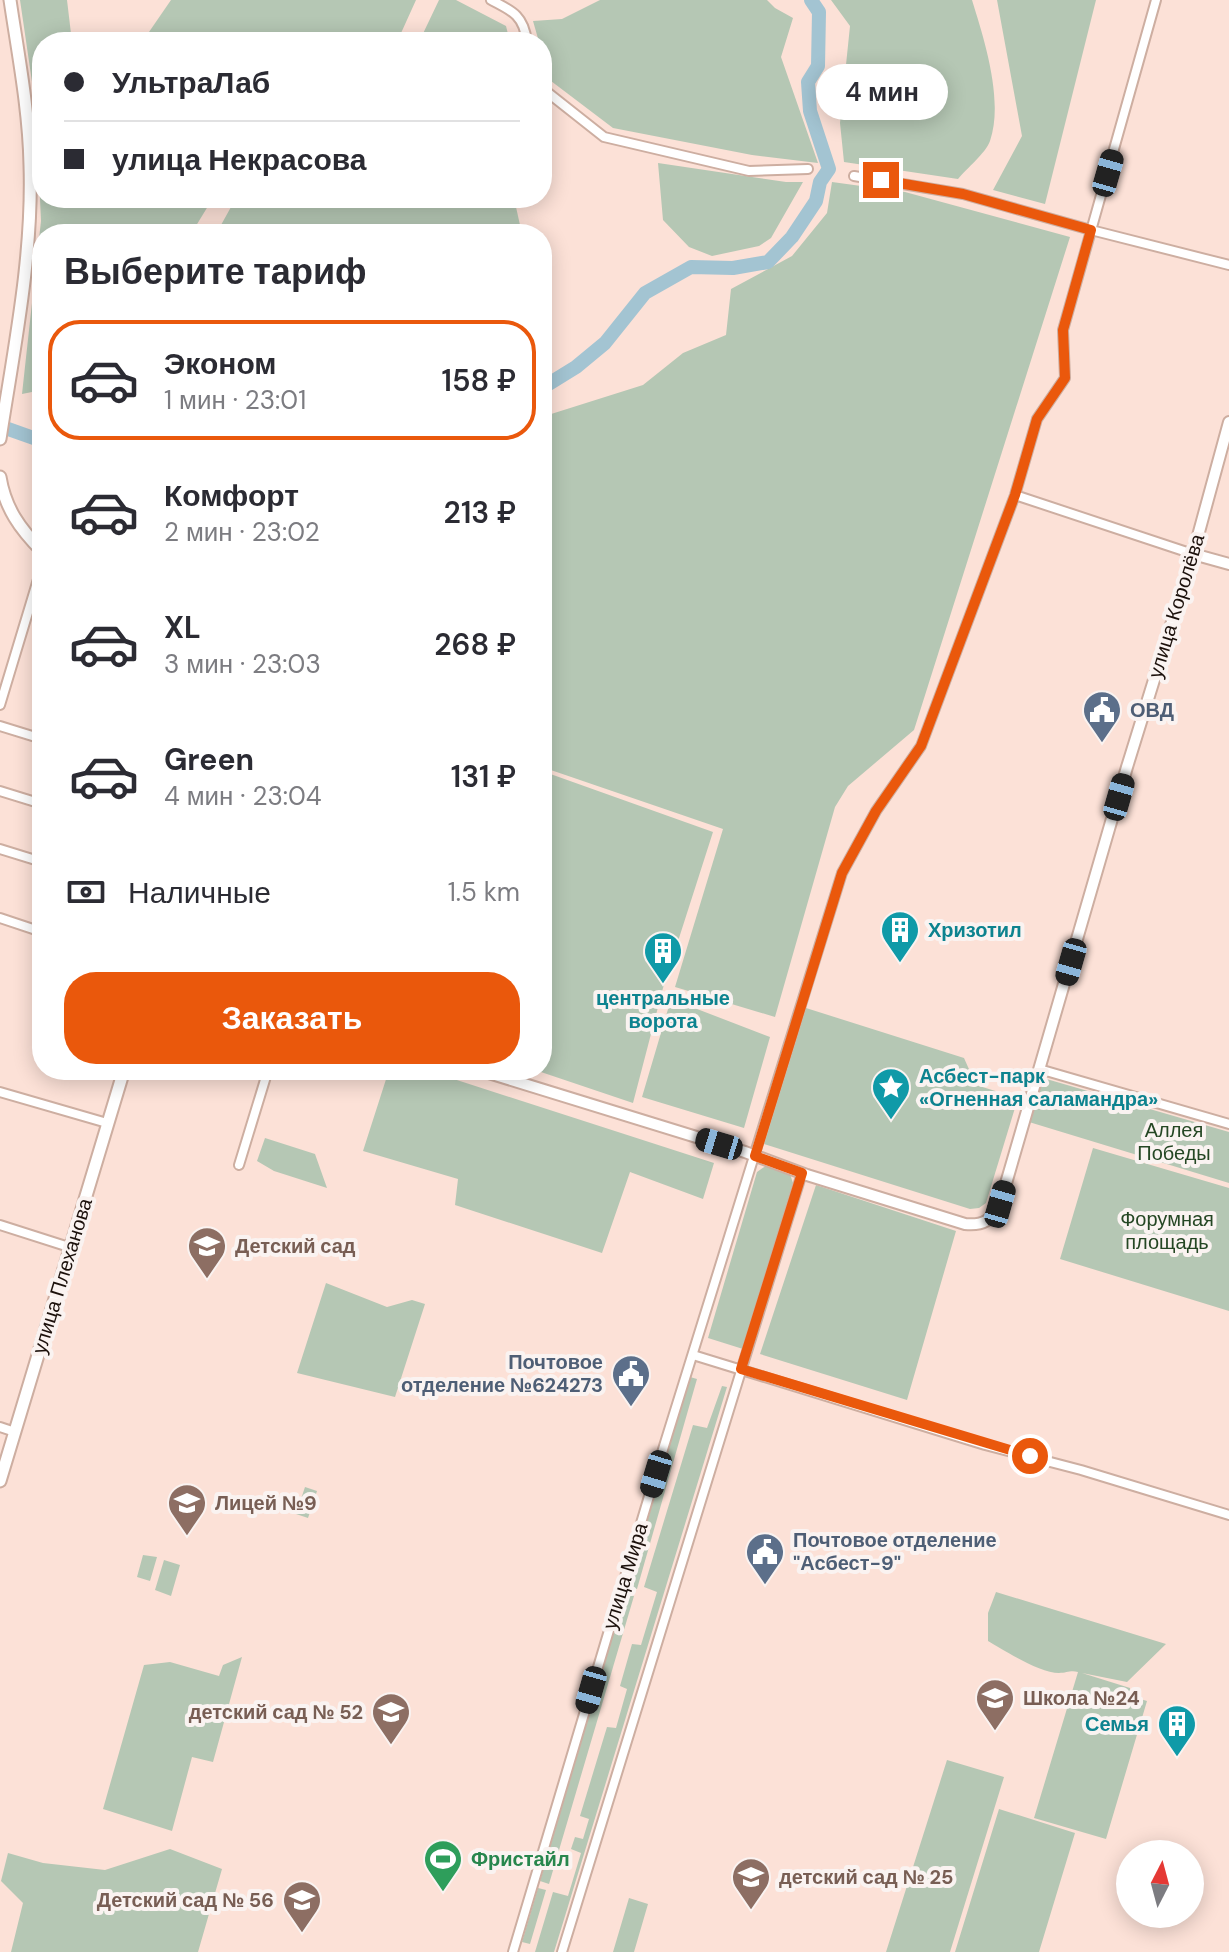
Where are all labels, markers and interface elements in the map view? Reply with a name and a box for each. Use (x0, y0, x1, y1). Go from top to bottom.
text: УльтраЛаб (112, 63, 270, 102)
callout: 4 мин (815, 64, 947, 120)
text: 4 мин (845, 75, 919, 109)
text: улица Некрасова (112, 140, 366, 179)
car (1090, 147, 1126, 199)
route end (863, 162, 899, 198)
text: Выберите тариф (64, 248, 367, 295)
icon: car (68, 344, 140, 416)
text: Эконом (164, 344, 277, 383)
text: 158 ₽ (442, 361, 516, 400)
text: 1 мин · 23:01 (164, 383, 306, 417)
icon: car (68, 476, 140, 548)
text: Комфорт (164, 476, 299, 515)
text: 213 ₽ (444, 493, 516, 532)
text: 2 мин · 23:02 (164, 515, 320, 549)
street label: улица Королёва (1142, 530, 1210, 681)
icon: car (68, 608, 140, 680)
text: XL (164, 608, 201, 647)
text: 268 ₽ (434, 625, 516, 664)
text: 3 мин · 23:03 (164, 647, 321, 681)
public building icon: ОВД (1081, 689, 1123, 744)
place label: ОВД (1130, 697, 1174, 723)
icon: car (68, 740, 140, 812)
text: Green (164, 740, 254, 779)
text: 131 ₽ (451, 757, 516, 796)
car (1101, 771, 1137, 823)
text: 4 мин · 23:04 (164, 779, 322, 813)
icon: cash (64, 870, 108, 914)
text: Наличные (128, 873, 271, 912)
text: 1.5 km (448, 875, 520, 909)
building icon: Хризотил (879, 909, 921, 964)
place label: Хризотил (928, 917, 1022, 943)
building icon: центральные ворота (642, 930, 684, 985)
car (1053, 936, 1089, 988)
button: Заказать (64, 972, 520, 1064)
place label: центральные ворота (596, 985, 730, 1034)
place label: Асбест-парк «Огненная саламандра» (919, 1063, 1158, 1112)
place icon: Асбест-парк «Огненная саламандра» (870, 1066, 912, 1121)
park label: Аллея Победы (1137, 1117, 1211, 1166)
car (693, 1126, 745, 1162)
car (982, 1178, 1018, 1230)
street label: улица Плеханова (26, 1194, 98, 1357)
park label: Форумная площадь (1120, 1206, 1214, 1255)
school or university icon: Детский сад (186, 1225, 228, 1280)
place label: Детский сад (235, 1233, 356, 1259)
place label: Почтовое отделение №624273 (401, 1349, 603, 1398)
public building icon: Почтовое отделение №624273 (610, 1353, 652, 1408)
route start (1012, 1438, 1048, 1474)
car (638, 1448, 674, 1500)
school or university icon: Лицей №9 (166, 1482, 208, 1537)
place label: Лицей №9 (215, 1490, 317, 1516)
street label: улица Мира (596, 1519, 654, 1633)
place label: Почтовое отделение "Асбест-9" (793, 1527, 997, 1576)
public building icon: Почтовое отделение "Асбест-9" (744, 1531, 786, 1586)
car (573, 1664, 609, 1716)
school or university icon: Школа №24 (974, 1677, 1016, 1732)
place label: Школа №24 (1023, 1685, 1140, 1711)
school or university icon: детский сад № 52 (370, 1691, 412, 1746)
place label: детский сад № 52 (189, 1699, 363, 1725)
building icon: Семья (1156, 1703, 1198, 1758)
place label: Семья (1085, 1711, 1149, 1737)
sports icon: Фристайл (422, 1838, 464, 1893)
north arrow (1116, 1840, 1204, 1928)
map controls (1116, 1840, 1204, 1928)
place label: Фристайл (471, 1846, 570, 1872)
school or university icon: детский сад № 25 (730, 1856, 772, 1911)
place label: детский сад № 25 (779, 1864, 953, 1890)
school or university icon: Детский сад № 56 (281, 1879, 323, 1934)
place label: Детский сад № 56 (97, 1887, 274, 1913)

